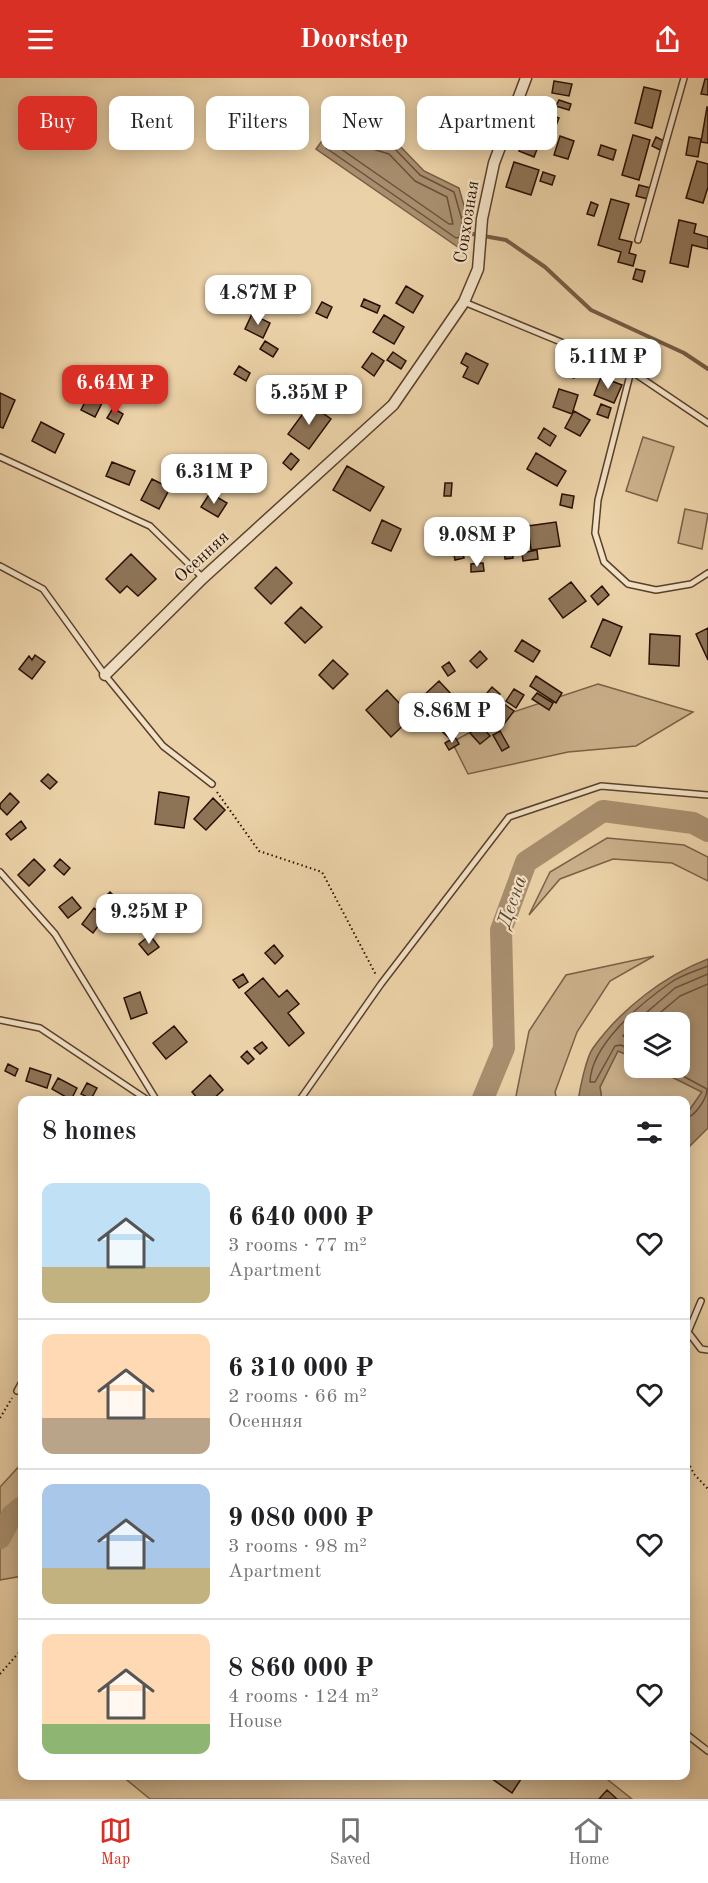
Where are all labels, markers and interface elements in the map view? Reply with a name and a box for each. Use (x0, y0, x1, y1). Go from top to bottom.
icon: menu (24, 23, 57, 56)
icon: share (651, 23, 684, 56)
text: Doorstep (299, 26, 409, 53)
chip: Buy (18, 96, 97, 150)
chip: Rent (109, 96, 194, 150)
chip: Filters (206, 96, 309, 150)
chip: New (321, 96, 405, 150)
chip: Apartment (417, 96, 557, 150)
street label: Совхозная (452, 179, 482, 265)
pin: 4.87M ₽ (203, 275, 313, 326)
text: 4.87M ₽ (219, 284, 297, 304)
pin: 5.11M ₽ (553, 339, 663, 390)
text: 5.11M ₽ (569, 348, 647, 368)
pin: 6.64M ₽ (60, 365, 170, 416)
text: 6.64M ₽ (76, 374, 154, 394)
pin: 5.35M ₽ (254, 375, 364, 426)
text: 5.35M ₽ (270, 384, 348, 404)
pin: 6.31M ₽ (159, 454, 269, 505)
text: 6.31M ₽ (175, 463, 253, 483)
pin: 9.08M ₽ (422, 517, 532, 568)
text: 9.08M ₽ (438, 526, 516, 546)
street label: Осенняя (171, 528, 233, 586)
pin: 8.86M ₽ (397, 693, 507, 744)
text: 8.86M ₽ (413, 702, 491, 722)
water label: Десна (494, 873, 531, 933)
pin: 9.25M ₽ (94, 894, 204, 945)
text: 9.25M ₽ (110, 903, 188, 923)
map controls (624, 1012, 690, 1078)
button: layers (624, 1012, 690, 1078)
icon: filters (633, 1116, 666, 1149)
text: 8 homes (42, 1119, 136, 1145)
text: 6 640 000 ₽ (228, 1205, 374, 1231)
icon: home (90, 1207, 162, 1279)
icon: heart (633, 1227, 666, 1260)
text: 3 rooms · 77 m² (228, 1236, 367, 1256)
text: Apartment (228, 1261, 322, 1281)
text: 6 310 000 ₽ (228, 1356, 374, 1382)
icon: home (90, 1358, 162, 1430)
icon: heart (633, 1378, 666, 1411)
text: 2 rooms · 66 m² (228, 1387, 367, 1407)
text: Осенняя (228, 1412, 303, 1432)
text: 9 080 000 ₽ (228, 1506, 374, 1532)
icon: home (90, 1508, 162, 1580)
icon: heart (633, 1528, 666, 1561)
text: 3 rooms · 98 m² (228, 1537, 367, 1557)
text: Apartment (228, 1562, 322, 1582)
text: 8 860 000 ₽ (228, 1656, 374, 1682)
icon: home (90, 1658, 162, 1730)
icon: heart (633, 1678, 666, 1711)
text: 4 rooms · 124 m² (228, 1687, 378, 1707)
text: House (228, 1712, 282, 1732)
tab: Map (99, 1814, 132, 1870)
tab: Saved (330, 1814, 371, 1870)
tab: Home (568, 1814, 609, 1870)

